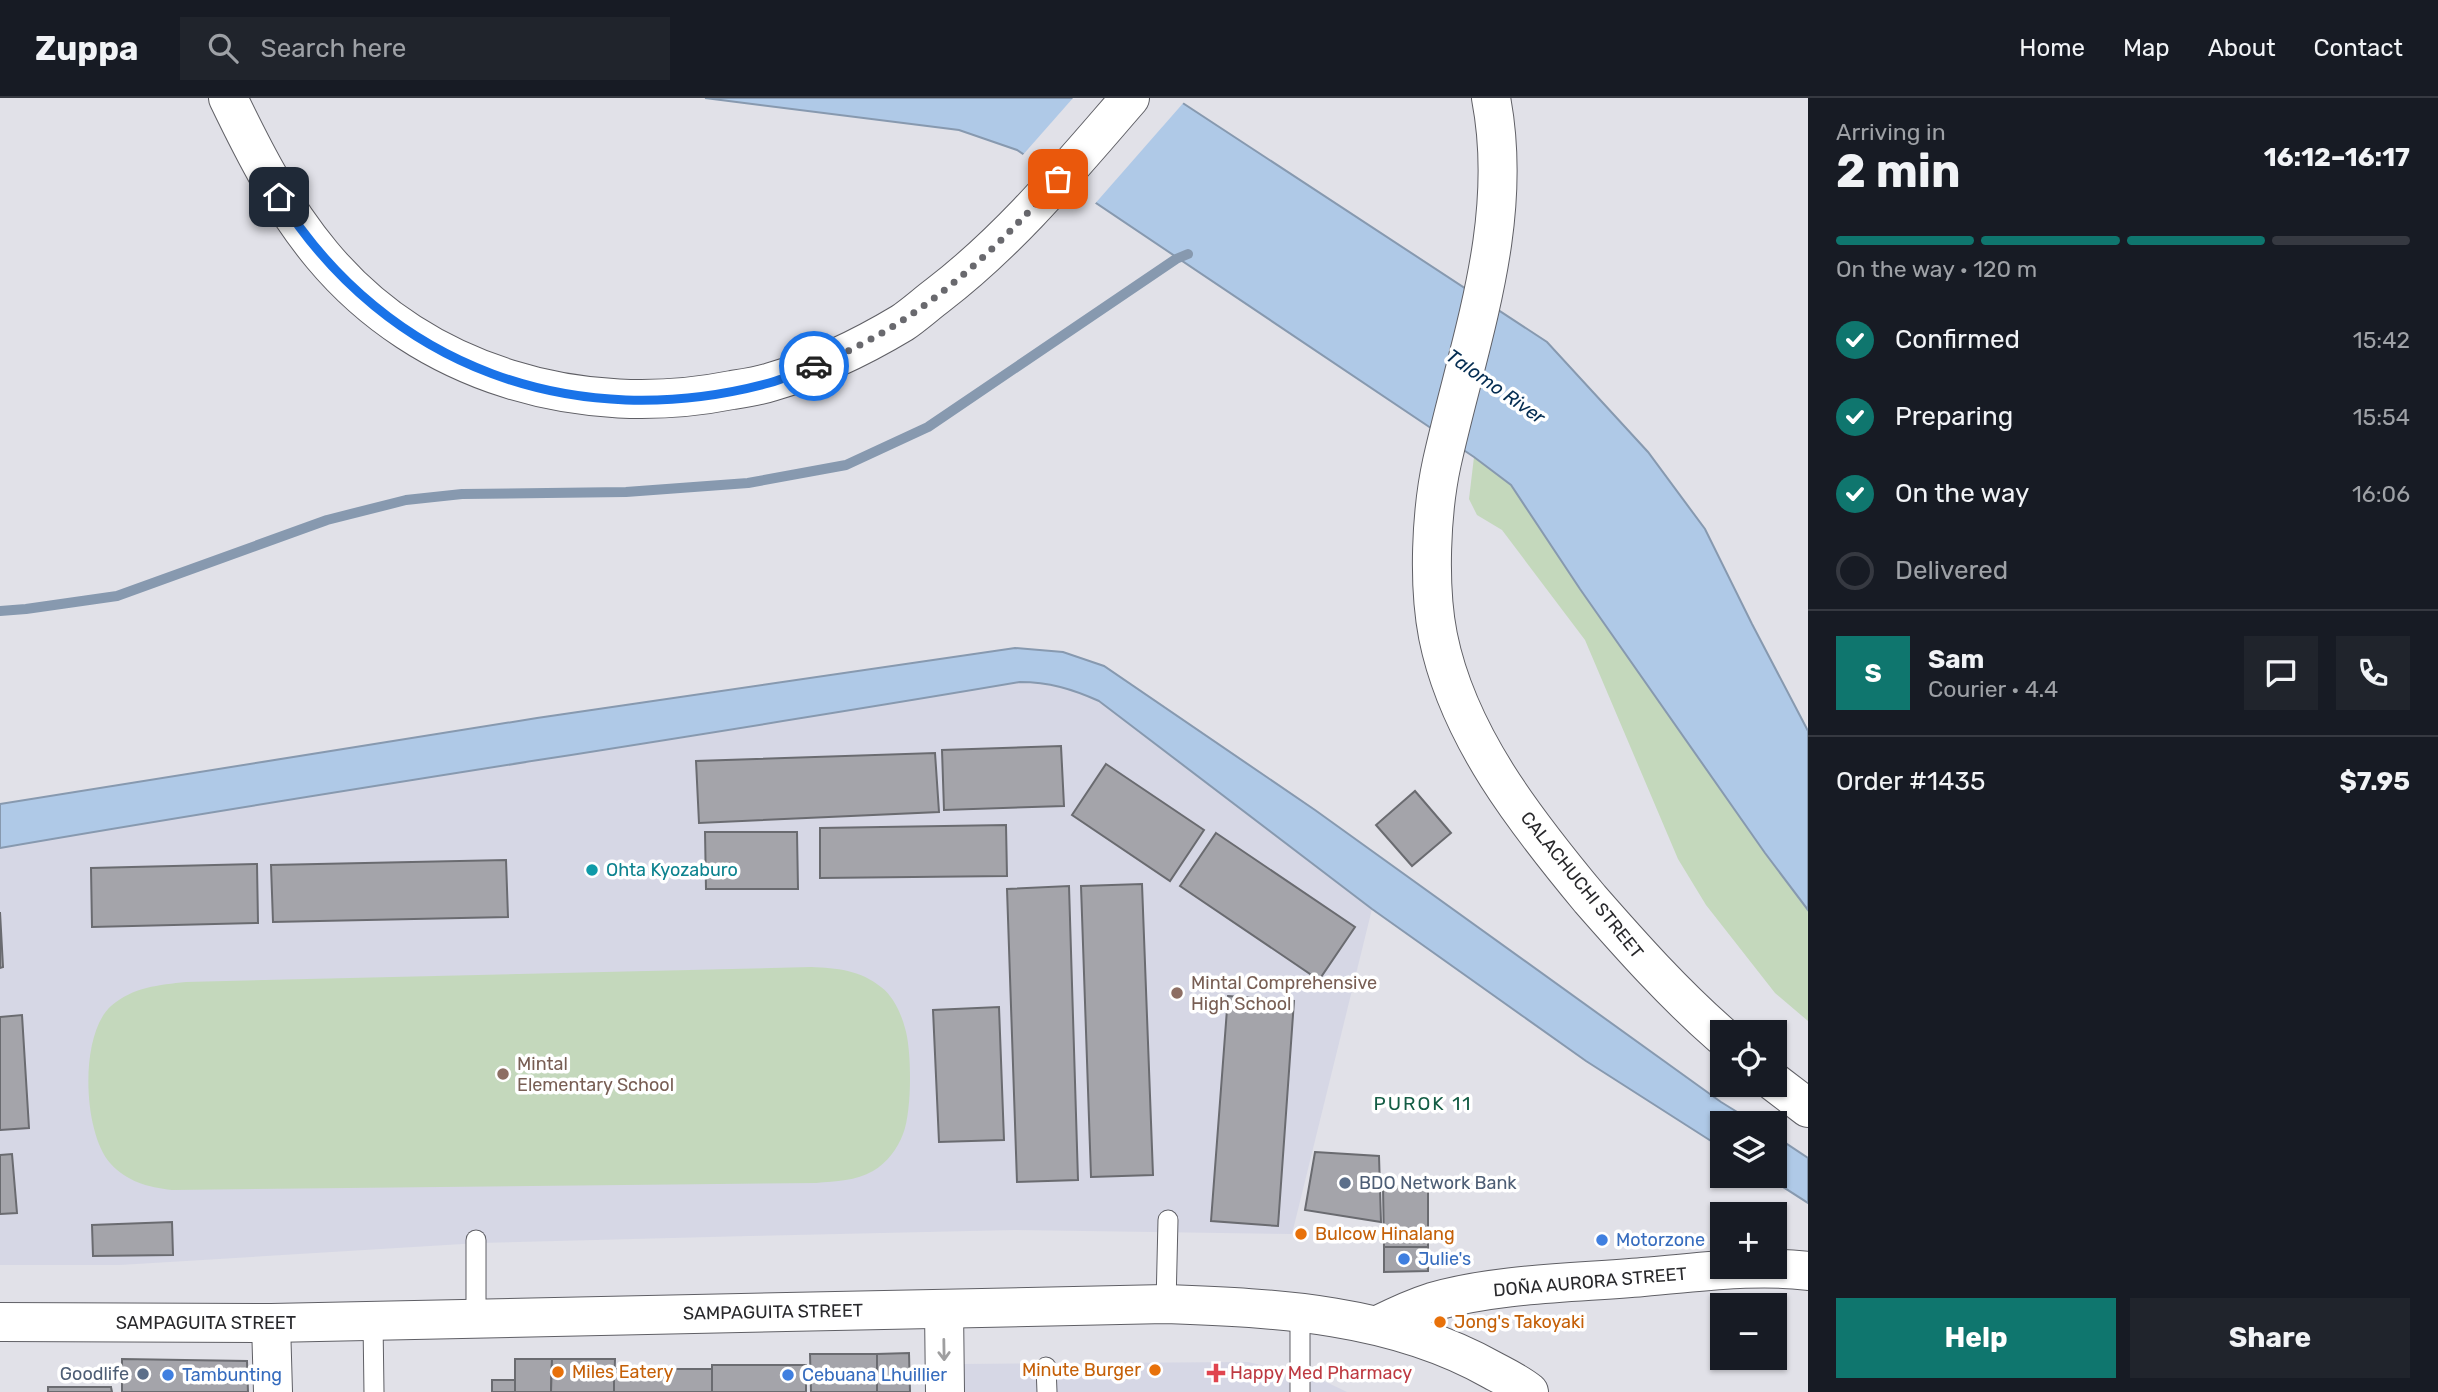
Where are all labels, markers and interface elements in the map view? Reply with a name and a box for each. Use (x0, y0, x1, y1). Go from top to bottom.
search box (180, 17, 670, 80)
text: Zuppa (35, 29, 138, 68)
icon: search (204, 29, 242, 67)
text: Search here (260, 33, 406, 64)
text: Home (2019, 34, 2085, 62)
text: Map (2123, 34, 2170, 62)
text: About (2208, 34, 2276, 62)
text: Contact (2314, 34, 2403, 62)
text: Arriving in (1836, 118, 1946, 146)
text: 16:12–16:17 (2264, 142, 2410, 173)
text: 2 min (1836, 144, 1961, 199)
pin (1028, 149, 1088, 209)
icon: bag (1039, 160, 1077, 198)
pin (249, 167, 309, 227)
icon: home (260, 178, 298, 216)
text: On the way · 120 m (1836, 255, 2037, 283)
icon: check (1836, 321, 1874, 359)
text: Confirmed (1895, 324, 2020, 355)
text: 15:42 (2353, 326, 2410, 354)
courier (779, 331, 849, 401)
water label: Talomo River (1442, 344, 1550, 429)
icon: car (795, 347, 833, 385)
icon: check (1836, 398, 1874, 436)
text: Preparing (1895, 401, 2013, 432)
text: 15:54 (2353, 403, 2410, 431)
icon: check (1836, 475, 1874, 513)
text: On the way (1895, 478, 2029, 509)
text: 16:06 (2352, 480, 2410, 508)
text: Delivered (1895, 555, 2008, 586)
button: chat (2244, 636, 2318, 710)
button: phone (2336, 636, 2410, 710)
text: Sam (1928, 644, 1984, 675)
text: S (1864, 658, 1882, 689)
text: Courier · 4.4 (1928, 675, 2058, 703)
text: Order #1435 (1836, 766, 1985, 797)
text: $7.95 (2339, 766, 2410, 797)
street label: CALACHUCHI STREET (1516, 807, 1648, 963)
place label: Ohta Kyozaburo (606, 859, 738, 881)
marker: Ohta Kyozaburo (584, 862, 600, 878)
place label: Mintal Comprehensive High School (1191, 972, 1377, 1015)
marker: Mintal Comprehensive High School (1169, 985, 1185, 1001)
map controls (1710, 1020, 1787, 1370)
button: locate (1710, 1020, 1787, 1097)
place label: Mintal Elementary School (517, 1053, 674, 1096)
marker: Mintal Elementary School (495, 1066, 511, 1082)
district label: PUROK 11 (1374, 1092, 1472, 1115)
button: layers (1710, 1111, 1787, 1188)
place label: BDO Network Bank (1359, 1172, 1517, 1194)
marker: BDO Network Bank (1337, 1175, 1353, 1191)
button: + (1710, 1202, 1787, 1279)
place label: Bulcow Hinalang (1315, 1223, 1455, 1245)
marker: Bulcow Hinalang (1293, 1226, 1309, 1242)
place label: Motorzone (1616, 1229, 1705, 1251)
marker: Motorzone (1594, 1232, 1610, 1248)
place label: Julie's (1418, 1248, 1471, 1270)
marker: Julie's (1396, 1251, 1412, 1267)
street label: DOÑA AURORA STREET (1492, 1263, 1688, 1301)
button: − (1710, 1293, 1787, 1370)
button: Help (1836, 1298, 2116, 1378)
button: Share (2130, 1298, 2410, 1378)
street label: SAMPAGUITA STREET (683, 1299, 863, 1325)
place label: Jong's Takoyaki (1454, 1311, 1585, 1333)
street label: SAMPAGUITA STREET (116, 1312, 296, 1334)
marker: Jong's Takoyaki (1432, 1314, 1448, 1330)
one-way arrow (938, 1339, 951, 1362)
place label: Minute Burger (1022, 1359, 1141, 1381)
place label: Miles Eatery (572, 1361, 673, 1383)
marker: Minute Burger (1147, 1362, 1163, 1378)
place label: Happy Med Pharmacy (1230, 1362, 1412, 1384)
place label: Goodlife (60, 1363, 129, 1385)
place label: Tambunting (182, 1364, 282, 1386)
marker: Miles Eatery (550, 1364, 566, 1380)
place label: Cebuana Lhuillier (802, 1364, 947, 1386)
marker: Happy Med Pharmacy (1208, 1365, 1224, 1381)
marker: Goodlife (135, 1366, 151, 1382)
marker: Tambunting (160, 1367, 176, 1383)
marker: Cebuana Lhuillier (780, 1367, 796, 1383)

